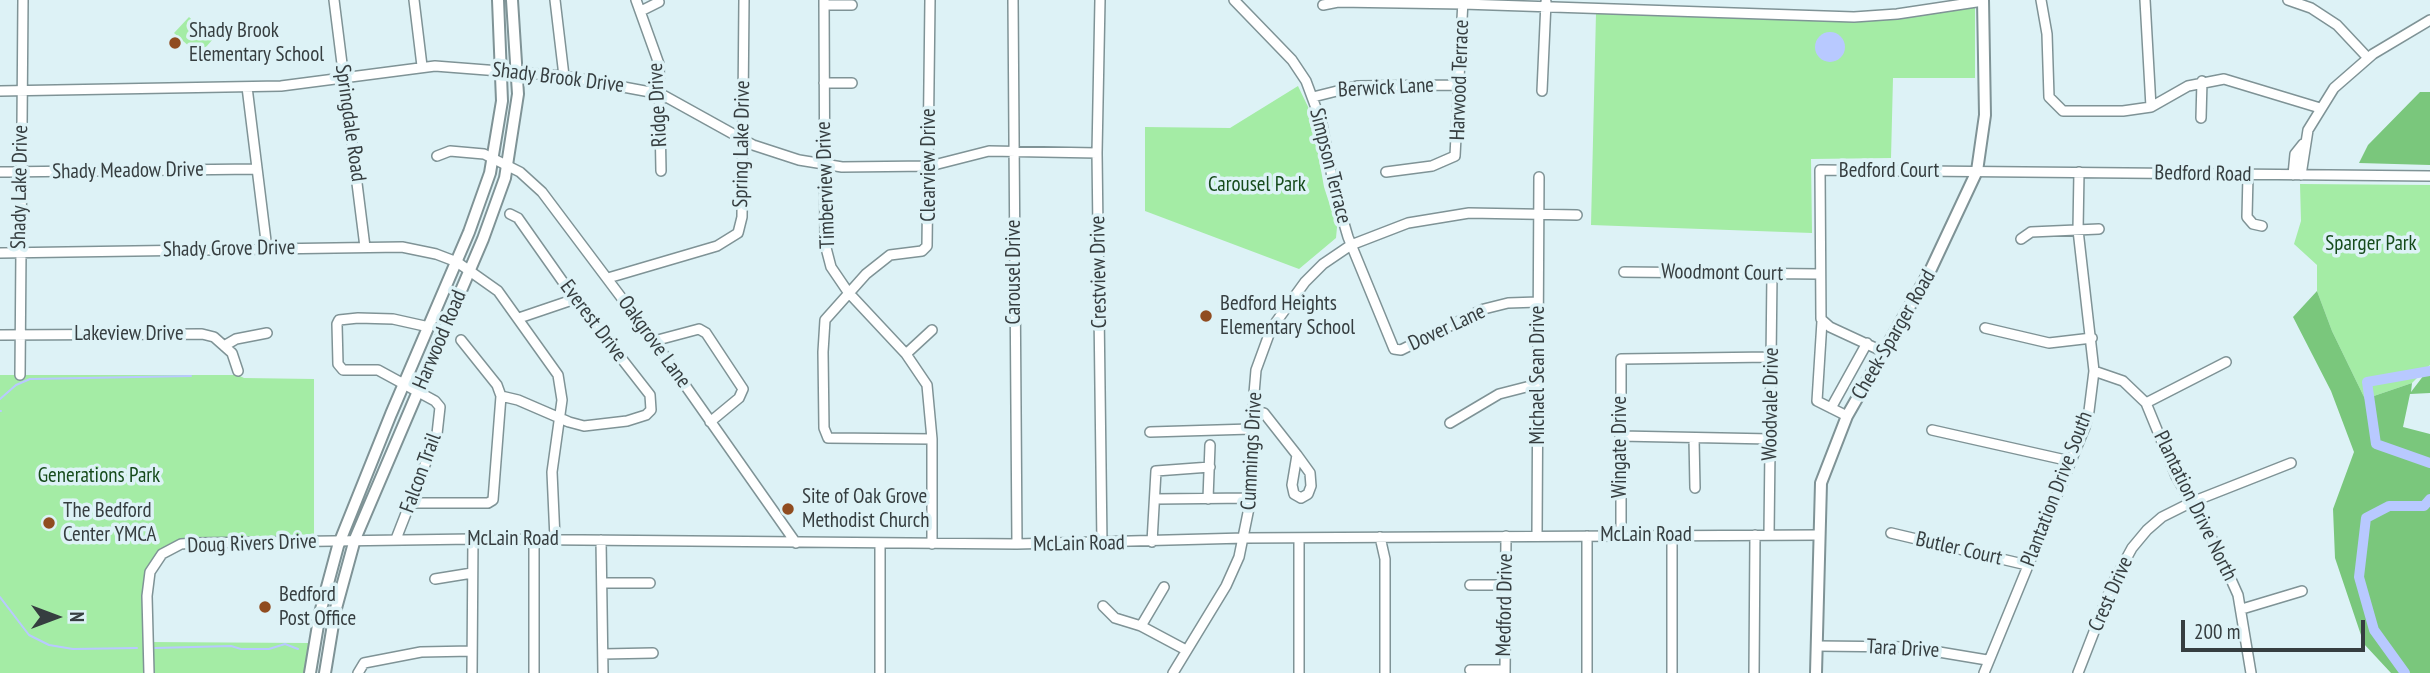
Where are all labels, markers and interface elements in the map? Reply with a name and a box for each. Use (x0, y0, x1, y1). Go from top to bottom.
place label: Shady Brook Elementary School (189, 18, 324, 68)
street label: Harwood Terrace (1445, 19, 1475, 141)
marker: Shady Brook Elementary School (167, 35, 183, 51)
street label: Shady Brook Drive (491, 57, 625, 99)
street label: Ridge Drive (643, 62, 673, 148)
street label: Springdale Road (329, 63, 371, 183)
street label: Berwick Lane (1337, 73, 1435, 103)
street label: Spring Lake Drive (728, 80, 756, 208)
street label: Simpson Terrace (1304, 106, 1356, 226)
street label: Clearview Drive (916, 108, 942, 222)
street label: Timberview Drive (811, 121, 841, 249)
street label: Shady Lake Drive (6, 125, 34, 249)
street label: Shady Meadow Drive (52, 157, 204, 185)
street label: Bedford Court (1839, 158, 1939, 184)
street label: Bedford Road (2154, 161, 2252, 187)
park label: Carousel Park (1208, 172, 1306, 198)
street label: Crestview Drive (1085, 215, 1113, 329)
street label: Carousel Drive (1001, 220, 1027, 324)
park label: Sparger Park (2325, 231, 2417, 257)
street label: Shady Grove Drive (163, 235, 295, 263)
street label: Woodmont Court (1661, 259, 1783, 287)
street label: Cheek-Sparger Road (1847, 266, 1941, 404)
street label: Everest Drive (554, 275, 632, 367)
street label: Harwood Road (408, 287, 472, 393)
street label: Oakgrove Lane (612, 291, 696, 393)
place label: Bedford Heights Elementary School (1220, 291, 1355, 341)
street label: Dover Lane (1405, 299, 1489, 357)
street label: Michael Sean Drive (1525, 306, 1551, 444)
marker: Bedford Heights Elementary School (1198, 308, 1214, 324)
street label: Lakeview Drive (74, 321, 184, 347)
street label: Woodvale Drive (1757, 347, 1785, 461)
street label: Cummings Drive (1236, 391, 1268, 511)
street label: Wingate Drive (1607, 396, 1633, 498)
street label: Plantation Drive South (2016, 408, 2098, 570)
street label: Plantation Drive North (2148, 427, 2242, 585)
street label: Falcon Trail (395, 430, 447, 516)
park label: Generations Park (38, 463, 160, 489)
place label: Site of Oak Grove Methodist Church (802, 484, 930, 534)
place label: The Bedford Center YMCA (63, 498, 156, 548)
marker: Site of Oak Grove Methodist Church (780, 501, 796, 517)
marker: The Bedford Center YMCA (41, 515, 57, 531)
street label: McLain Road (1600, 522, 1692, 548)
street label: McLain Road (467, 526, 559, 552)
street label: Butler Court (1913, 527, 2005, 571)
street label: Doug Rivers Drive (187, 529, 317, 559)
street label: McLain Road (1033, 531, 1125, 557)
street label: Medford Drive (1492, 553, 1518, 657)
street label: Crest Drive (2083, 553, 2139, 635)
north arrow (21, 582, 91, 652)
place label: Bedford Post Office (279, 582, 356, 632)
marker: Bedford Post Office (257, 599, 273, 615)
scale bar (2185, 606, 2369, 650)
text: N (65, 612, 89, 622)
text: 200 m (2194, 618, 2240, 645)
street label: Tara Drive (1866, 635, 1940, 663)

